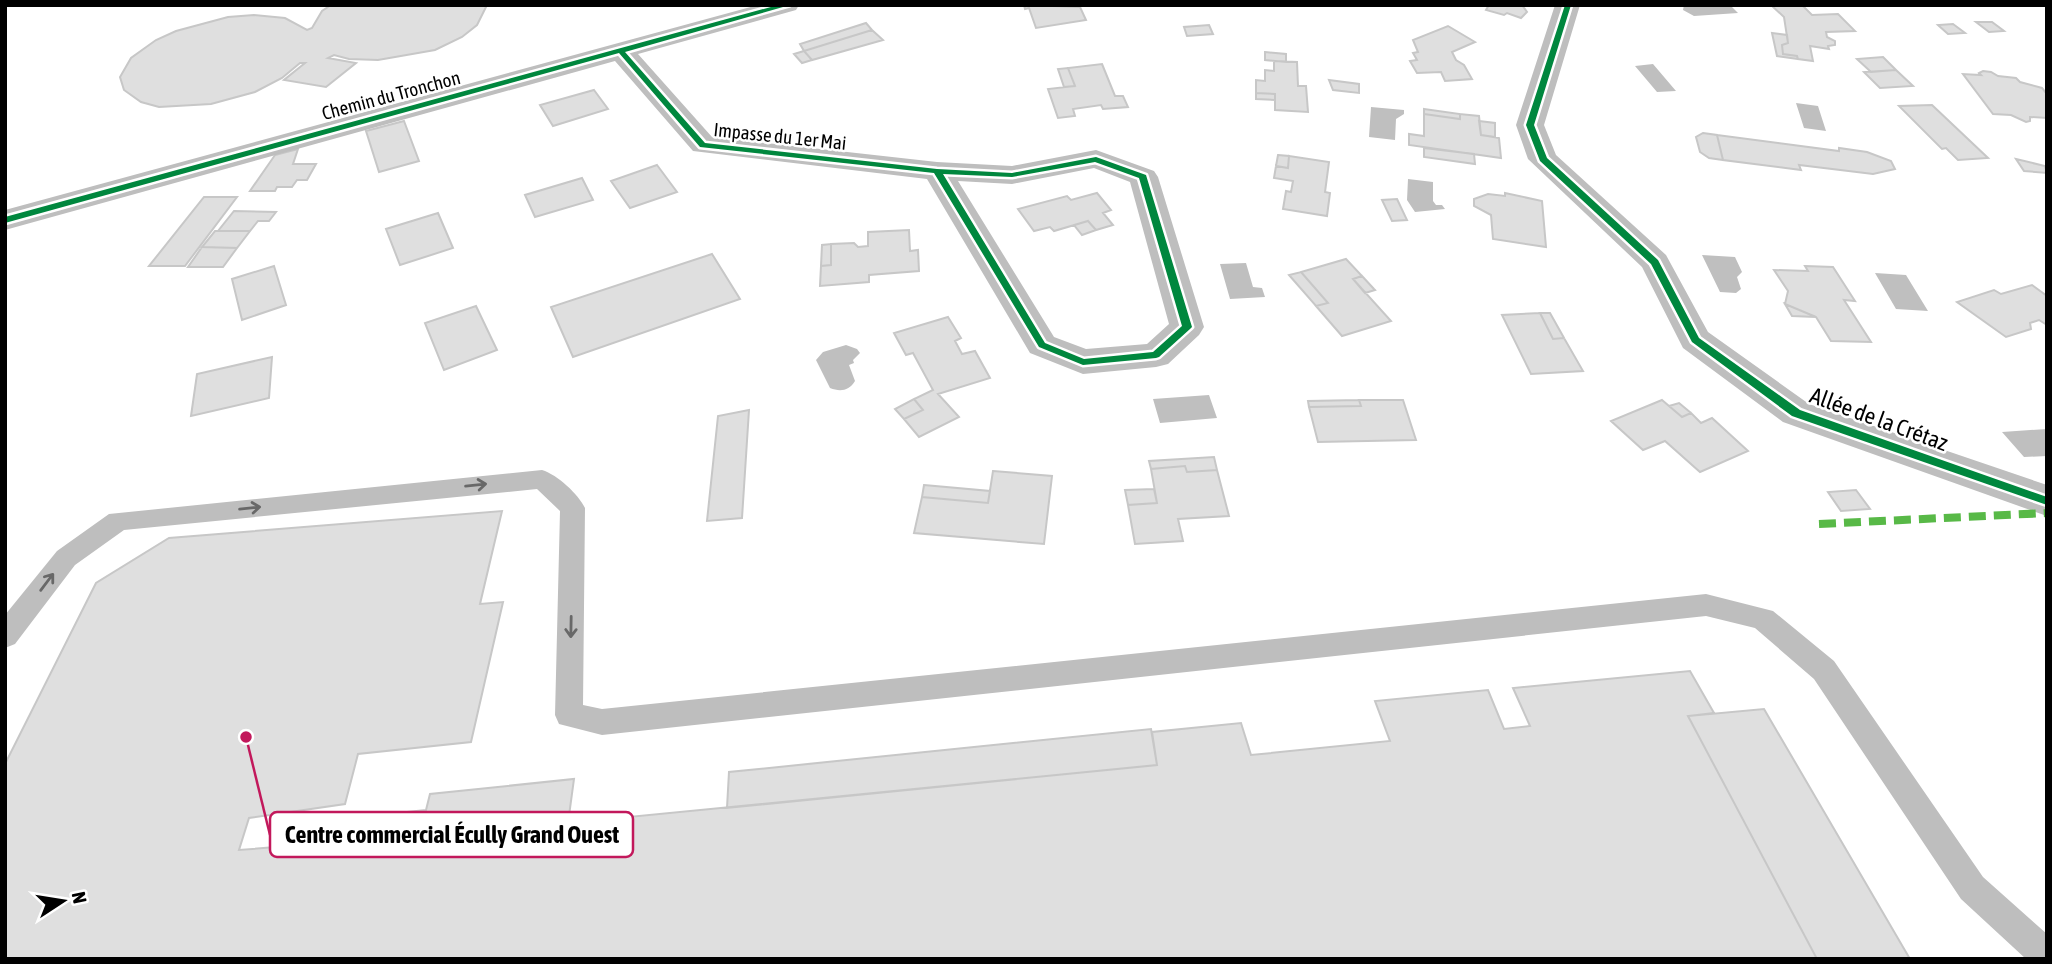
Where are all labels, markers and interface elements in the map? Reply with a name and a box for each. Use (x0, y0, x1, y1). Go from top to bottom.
street label: Chemin du Tronchon (319, 66, 463, 124)
street label: Impasse du 1er Mai (712, 118, 848, 154)
street label: Allée de la Crétaz (1807, 382, 1951, 456)
one-way arrow (464, 479, 487, 492)
one-way arrow (238, 501, 261, 514)
one-way arrow (39, 574, 54, 592)
one-way arrow (564, 615, 577, 638)
callout: Centre commercial Écully Grand Ouest (270, 812, 633, 857)
text: Centre commercial Écully Grand Ouest (285, 821, 619, 848)
north arrow (28, 866, 98, 936)
text: N (68, 890, 92, 905)

